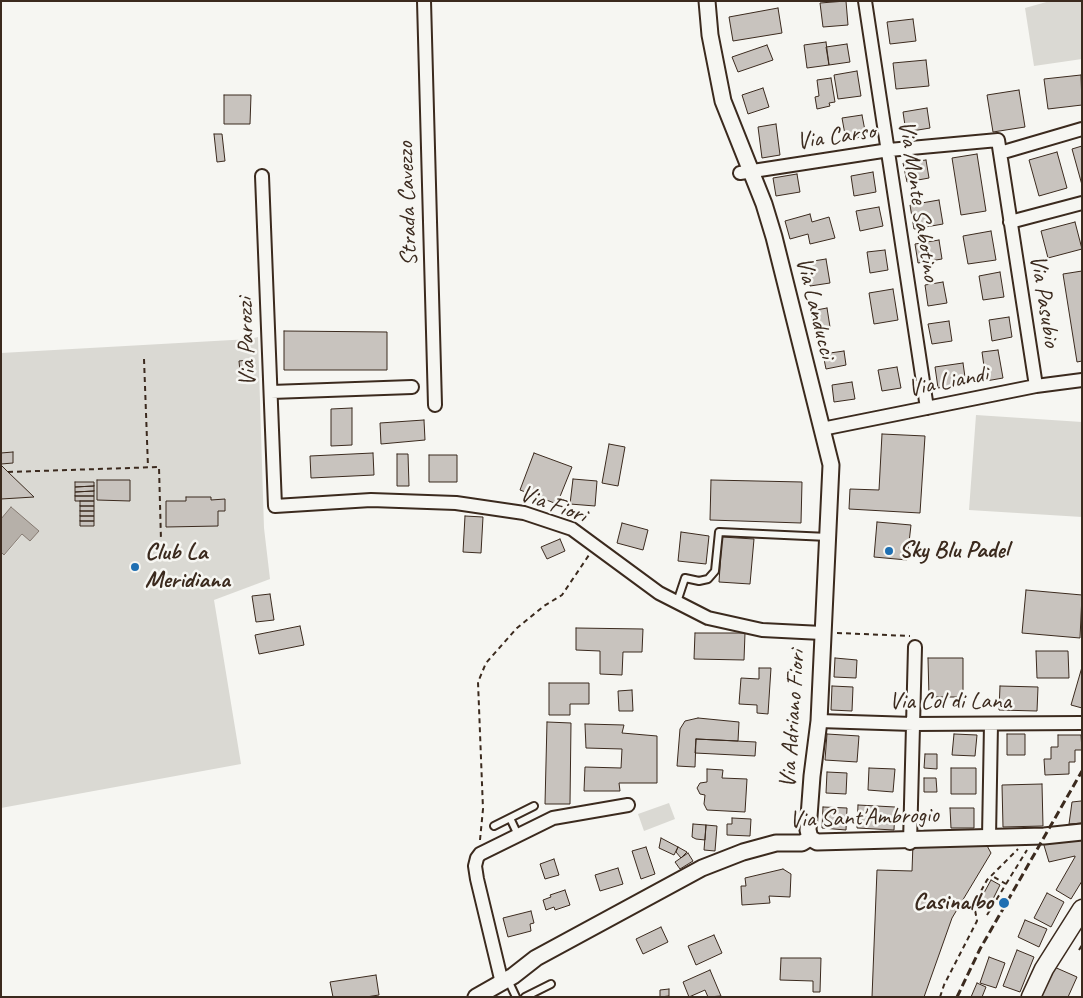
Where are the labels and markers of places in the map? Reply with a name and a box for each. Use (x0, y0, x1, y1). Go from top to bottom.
place label: Sky Blu Padel (899, 537, 1009, 565)
place label: Club La Meridiana (145, 539, 230, 595)
marker: Sky Blu Padel (883, 545, 895, 557)
marker: Club La Meridiana (129, 561, 141, 573)
place label: Casinalbo (913, 889, 993, 917)
marker: Casinalbo (997, 896, 1011, 910)

